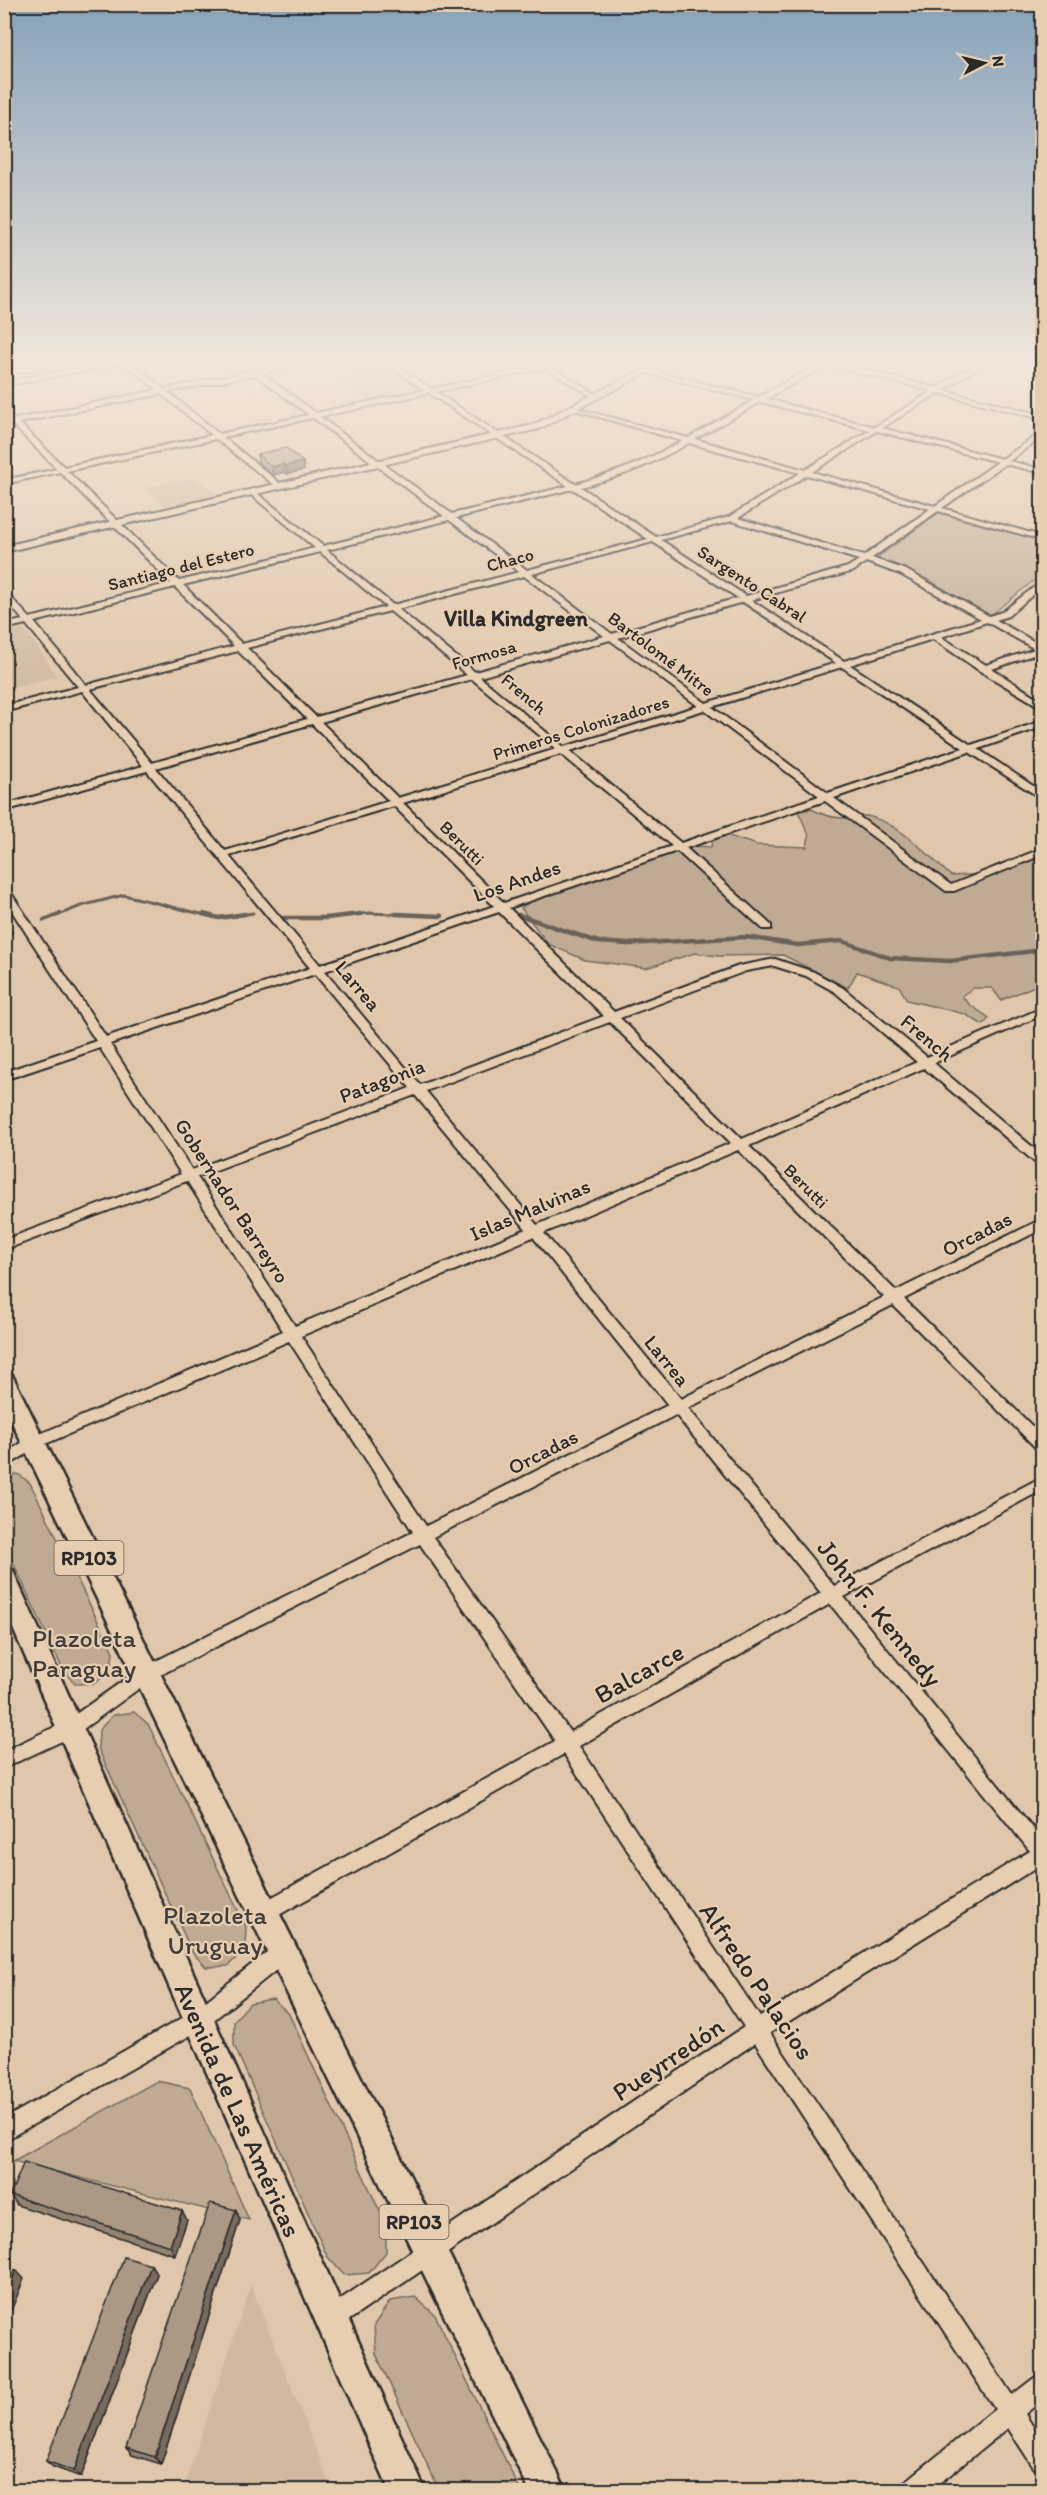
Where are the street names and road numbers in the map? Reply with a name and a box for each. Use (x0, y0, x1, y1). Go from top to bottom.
street label: Santiago del Estero (106, 538, 256, 596)
street label: Sargento Cabral (693, 540, 811, 628)
street label: Chaco (484, 543, 536, 577)
street label: Bartolomé Mitre (604, 607, 718, 701)
street label: Formosa (449, 635, 519, 675)
street label: French (497, 669, 551, 720)
street label: Primeros Colonizadores (490, 691, 672, 765)
street label: Berutti (435, 816, 489, 870)
street label: Los Andes (470, 854, 564, 907)
street label: Larrea (330, 955, 387, 1016)
street label: French (896, 1008, 959, 1067)
street label: Patagonia (336, 1053, 428, 1108)
street label: Gobernador Barreyro (170, 1114, 295, 1288)
street label: Berutti (779, 1159, 833, 1213)
street label: Islas Malvinas (466, 1173, 594, 1246)
street label: Orcadas (938, 1205, 1016, 1262)
street label: Larrea (639, 1330, 696, 1391)
street label: Orcadas (504, 1423, 582, 1480)
street label: John F. Kennedy (811, 1533, 949, 1693)
road number: RP103 (54, 1541, 124, 1575)
street label: Balcarce (589, 1635, 689, 1711)
street label: Alfredo Palacios (693, 1896, 821, 2066)
street label: Avenida de Las Américas (168, 1978, 308, 2242)
street label: Pueyrredón (606, 2010, 730, 2108)
road number: RP103 (380, 2205, 448, 2239)

